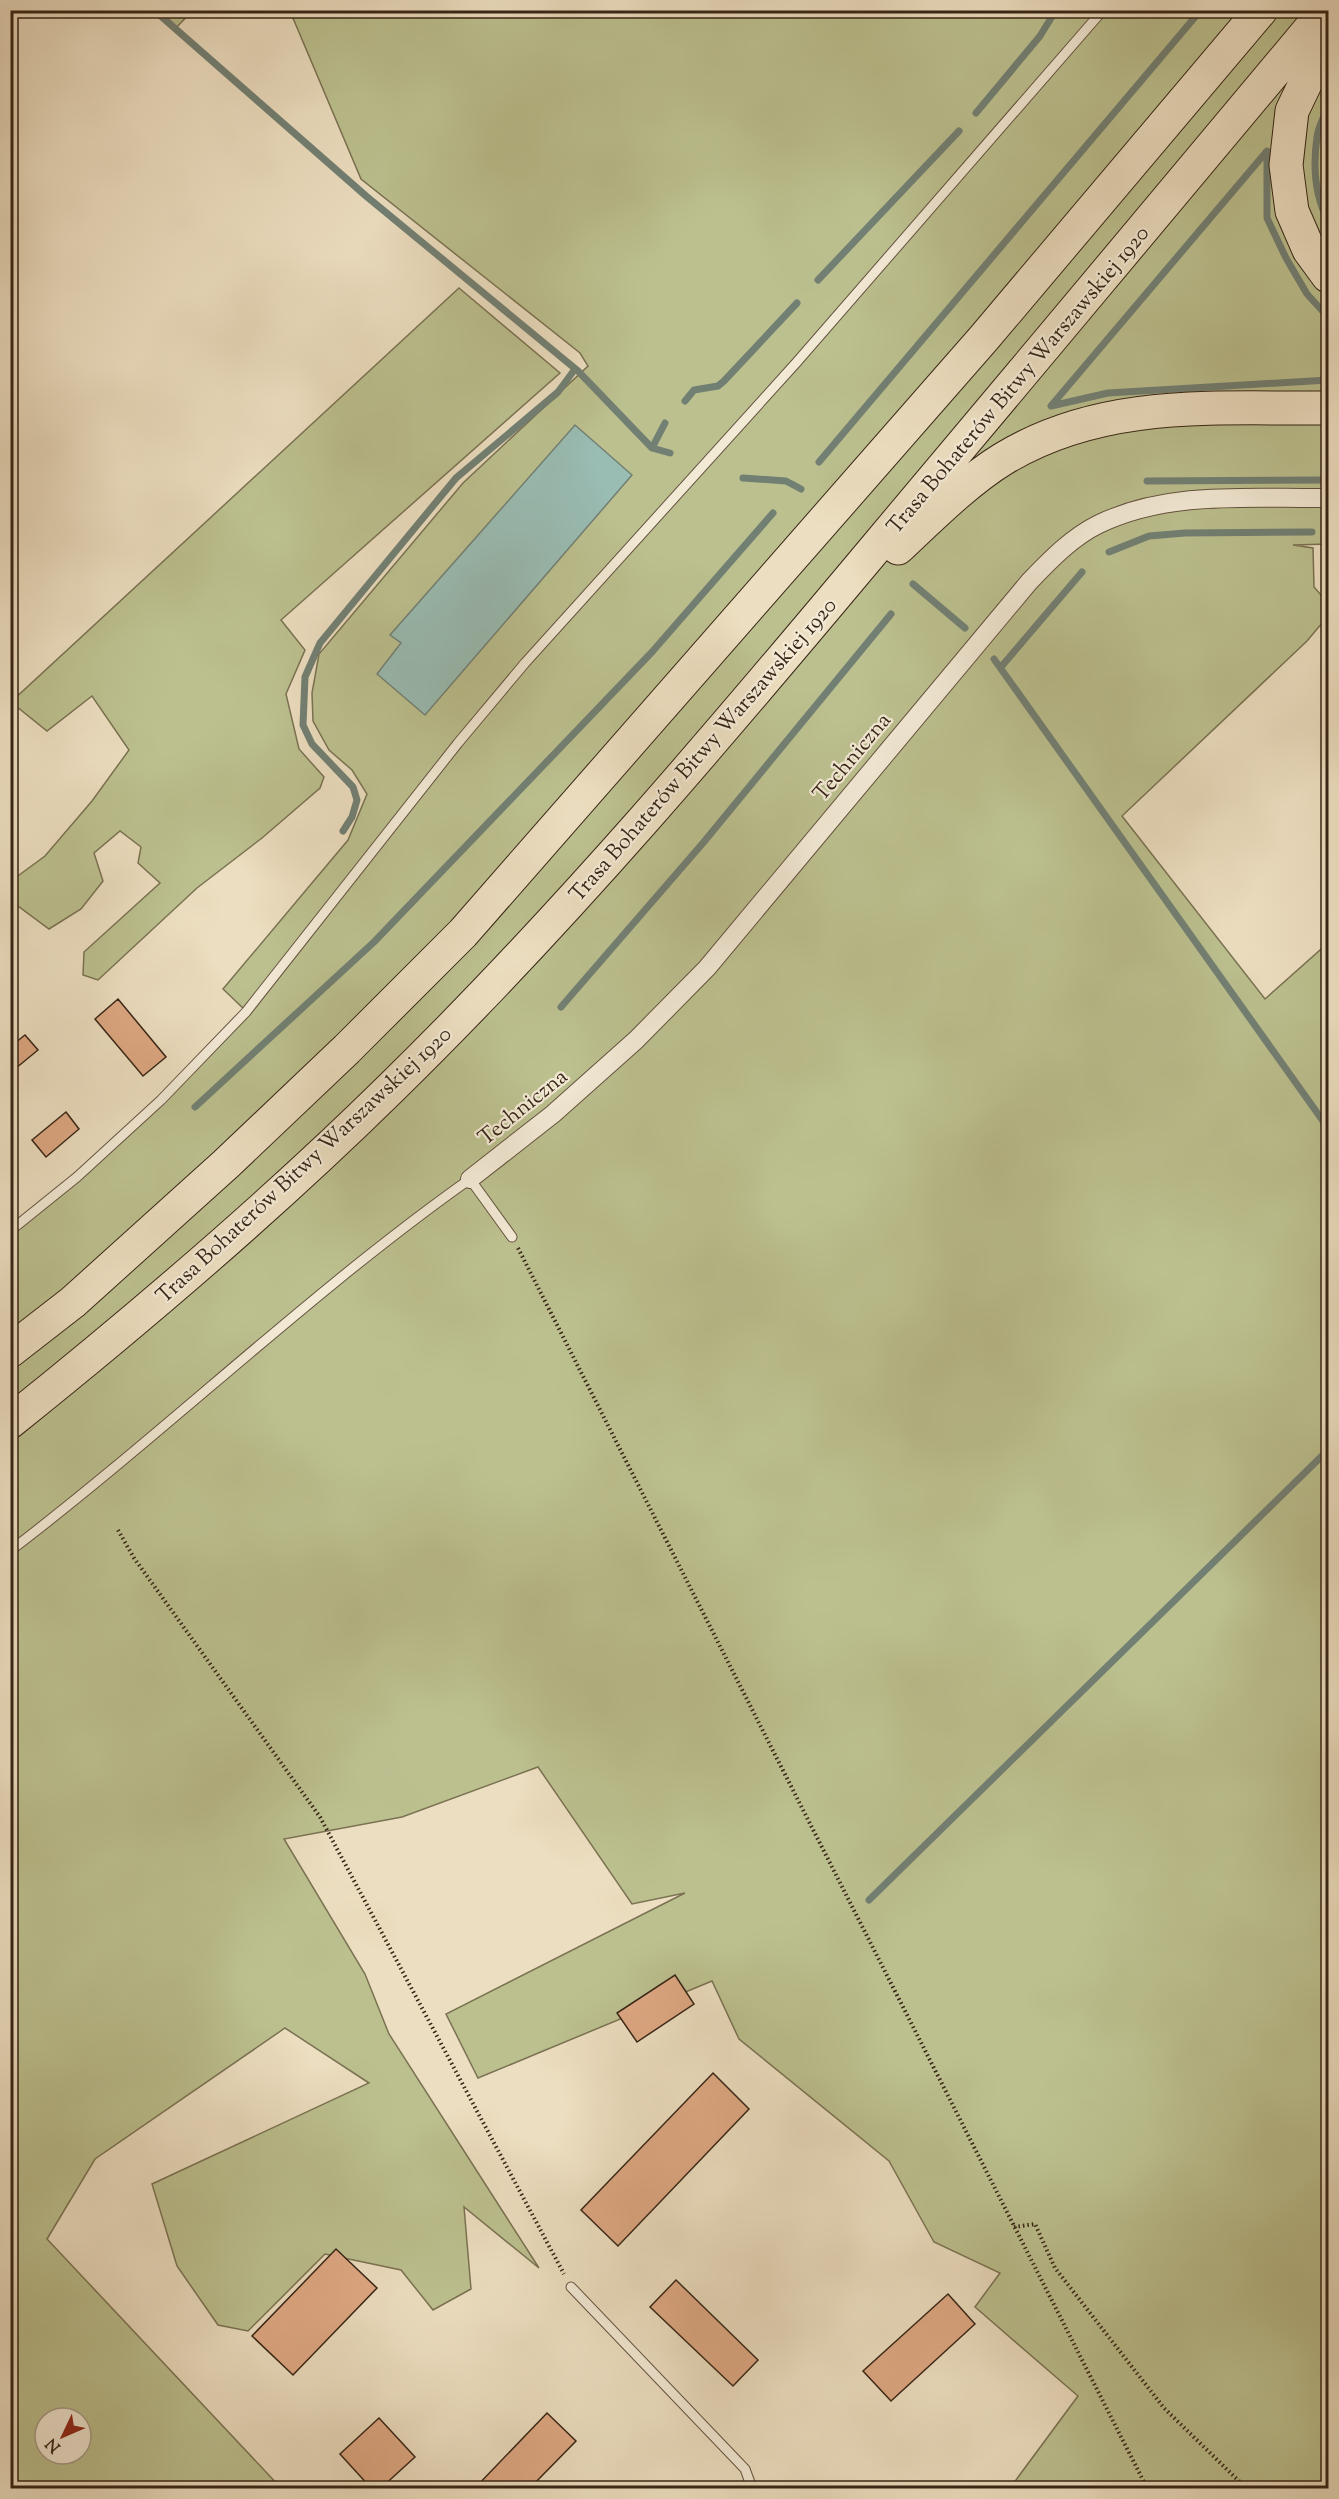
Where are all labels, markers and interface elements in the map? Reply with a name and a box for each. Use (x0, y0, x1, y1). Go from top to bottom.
street label: Trasa Bohaterów Bitwy Warszawskiej 1920 (880, 220, 1158, 542)
street label: Trasa Bohaterów Bitwy Warszawskiej 1920 (563, 592, 846, 910)
street label: Techniczna (807, 707, 900, 809)
street label: Trasa Bohaterów Bitwy Warszawskiej 1920 (150, 1020, 460, 1312)
street label: Techniczna (472, 1062, 576, 1154)
north arrow (33, 2406, 93, 2466)
text: N (41, 2432, 67, 2457)

